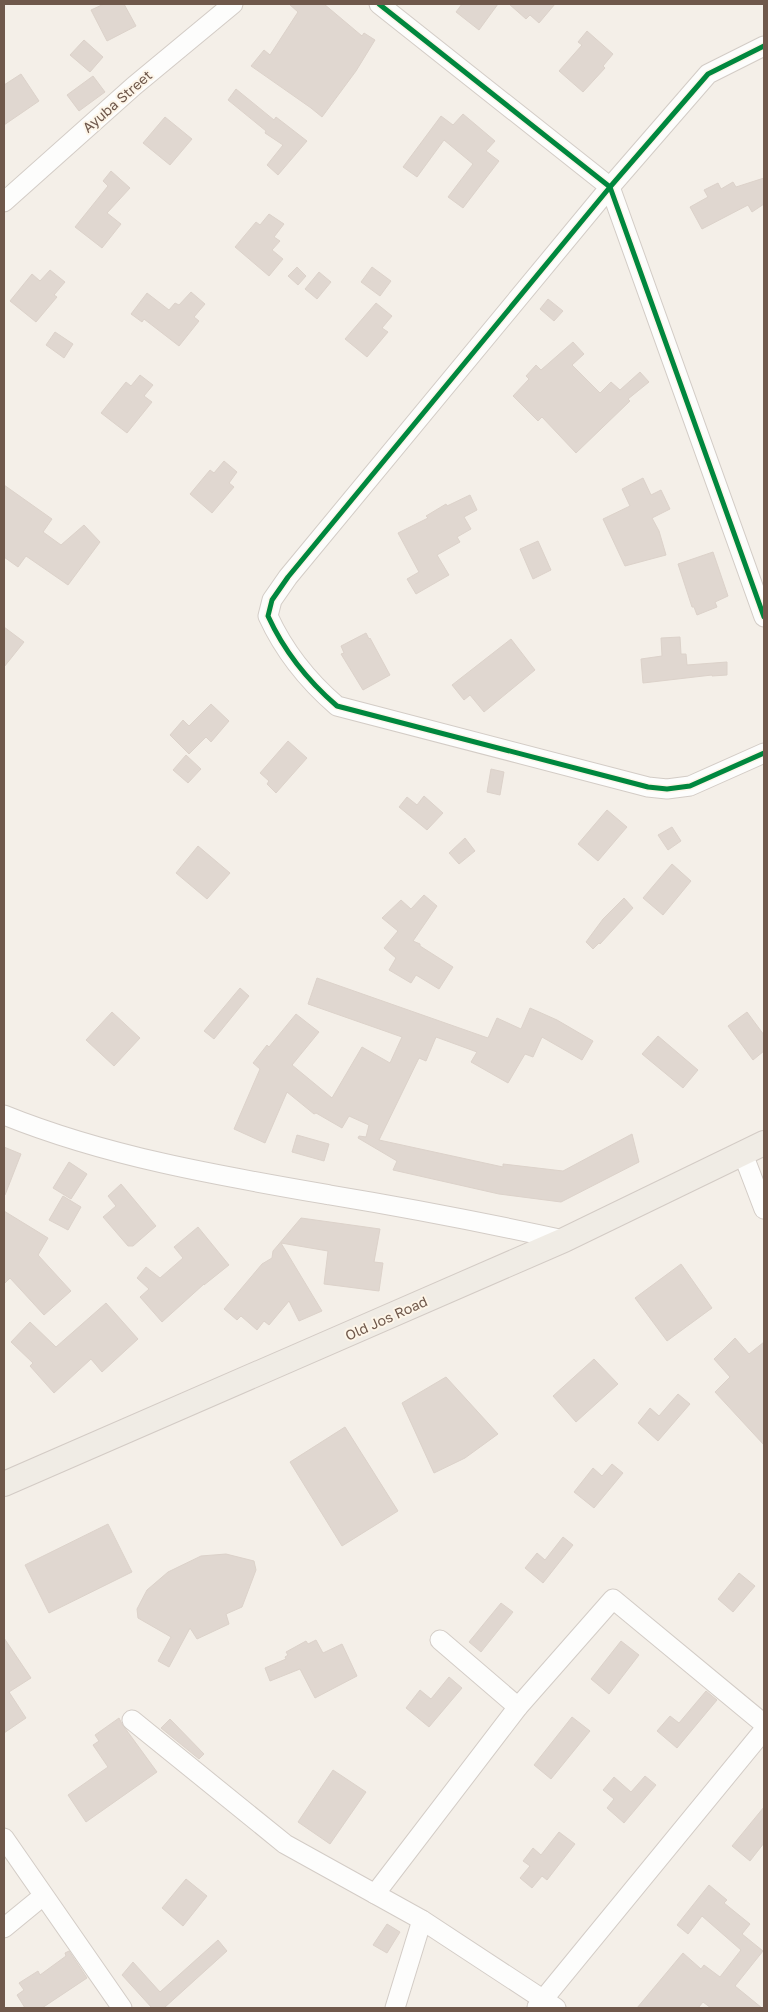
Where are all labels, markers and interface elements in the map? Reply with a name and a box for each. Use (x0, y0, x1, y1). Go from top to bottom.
street label: Ayuba Street (79, 66, 155, 136)
street label: Old Jos Road (342, 1292, 430, 1344)

